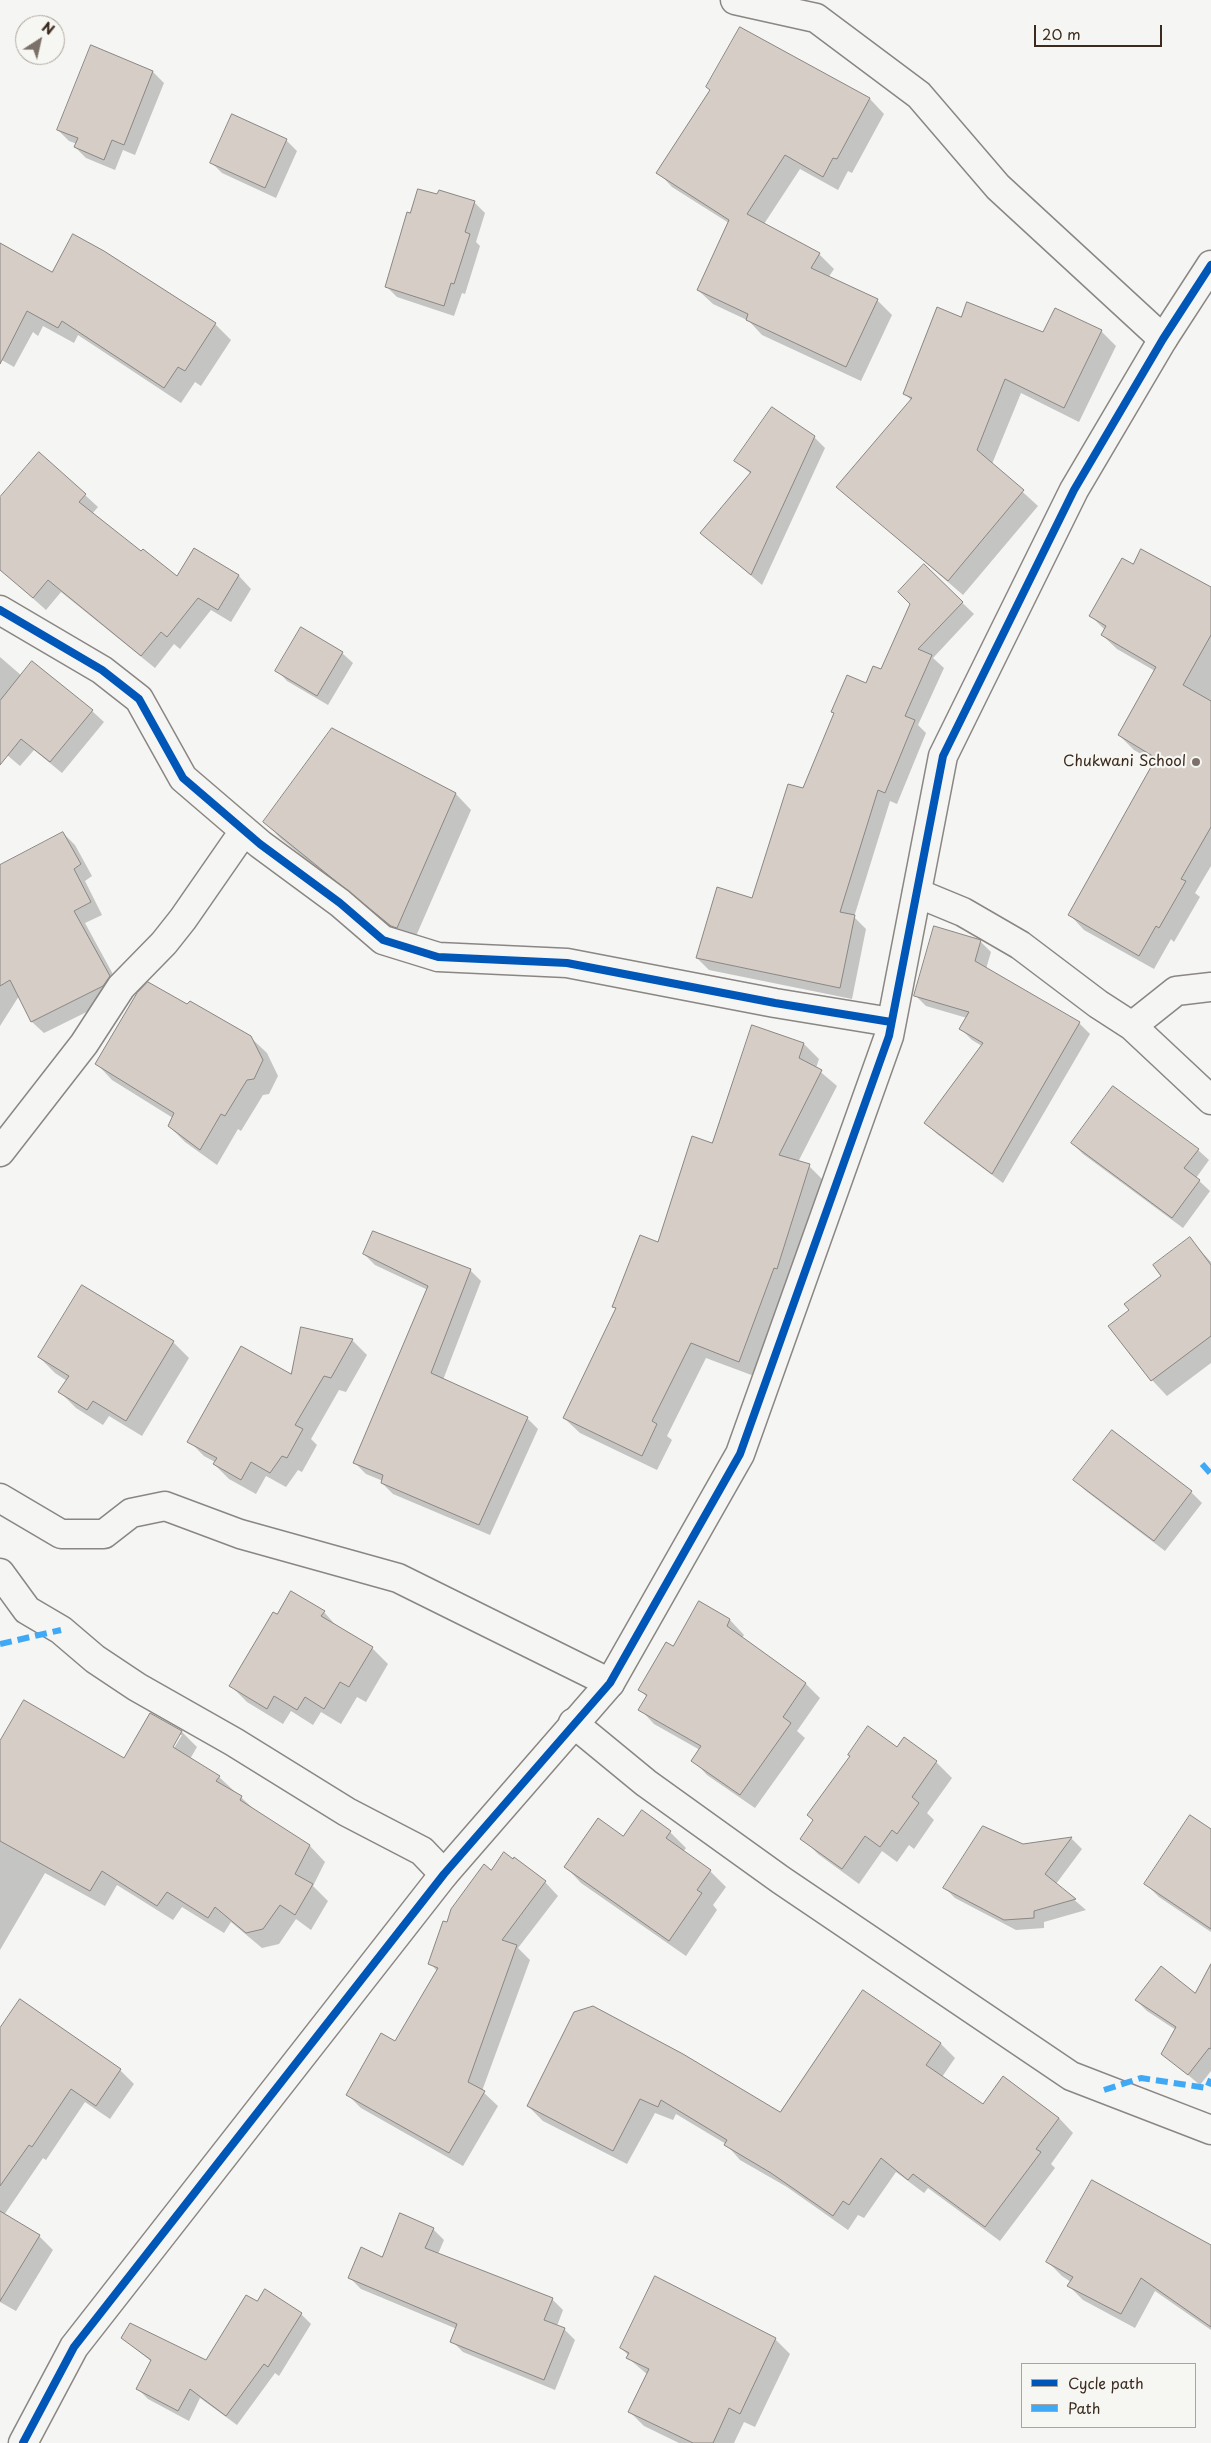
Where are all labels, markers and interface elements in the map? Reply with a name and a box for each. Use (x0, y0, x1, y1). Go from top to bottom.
north arrow (15, 15, 65, 65)
scale bar (1036, 15, 1164, 47)
text: N (38, 16, 59, 40)
text: 20 m (1042, 22, 1081, 45)
place label: Chukwani School (1063, 753, 1186, 771)
marker: Chukwani School (1190, 756, 1202, 768)
legend (1021, 2363, 1196, 2428)
text: Cycle path (1068, 2371, 1144, 2394)
text: Path (1068, 2396, 1100, 2419)

